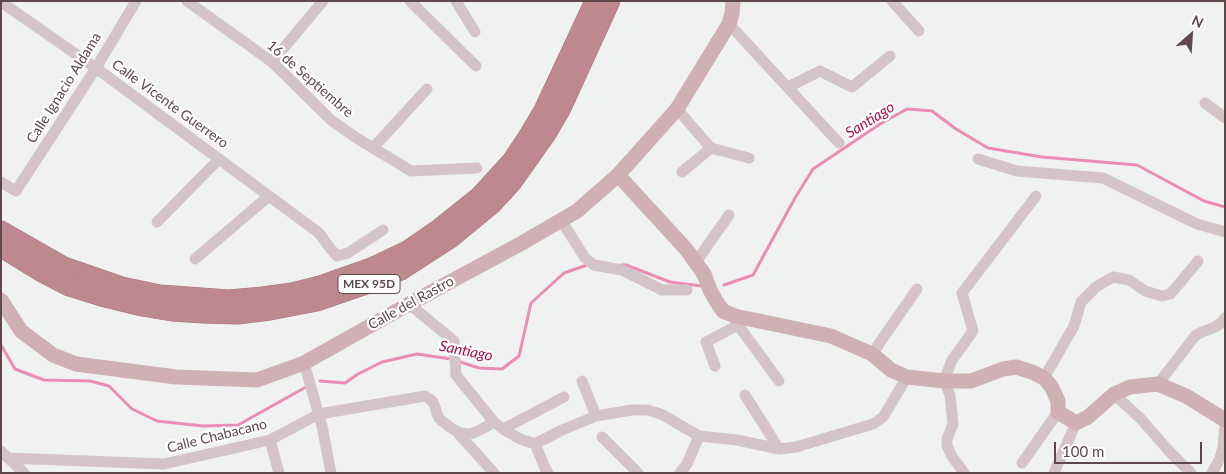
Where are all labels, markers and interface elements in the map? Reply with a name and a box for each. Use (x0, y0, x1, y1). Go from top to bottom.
north arrow (1166, 10, 1216, 60)
text: N (1189, 11, 1206, 31)
street label: Calle Ignacio Aldama (23, 30, 105, 146)
street label: 16 de Septiembre (263, 37, 357, 121)
street label: Calle Vicente Guerrero (109, 56, 231, 152)
water label: Santiago (842, 98, 898, 142)
street label: Calle del Rastro (365, 273, 457, 333)
road number: MEX 95D (338, 274, 400, 294)
water label: Santiago (438, 337, 494, 365)
street label: Calle Chabacano (165, 415, 269, 457)
scale bar (1056, 432, 1204, 464)
text: 100 m (1062, 442, 1104, 460)

